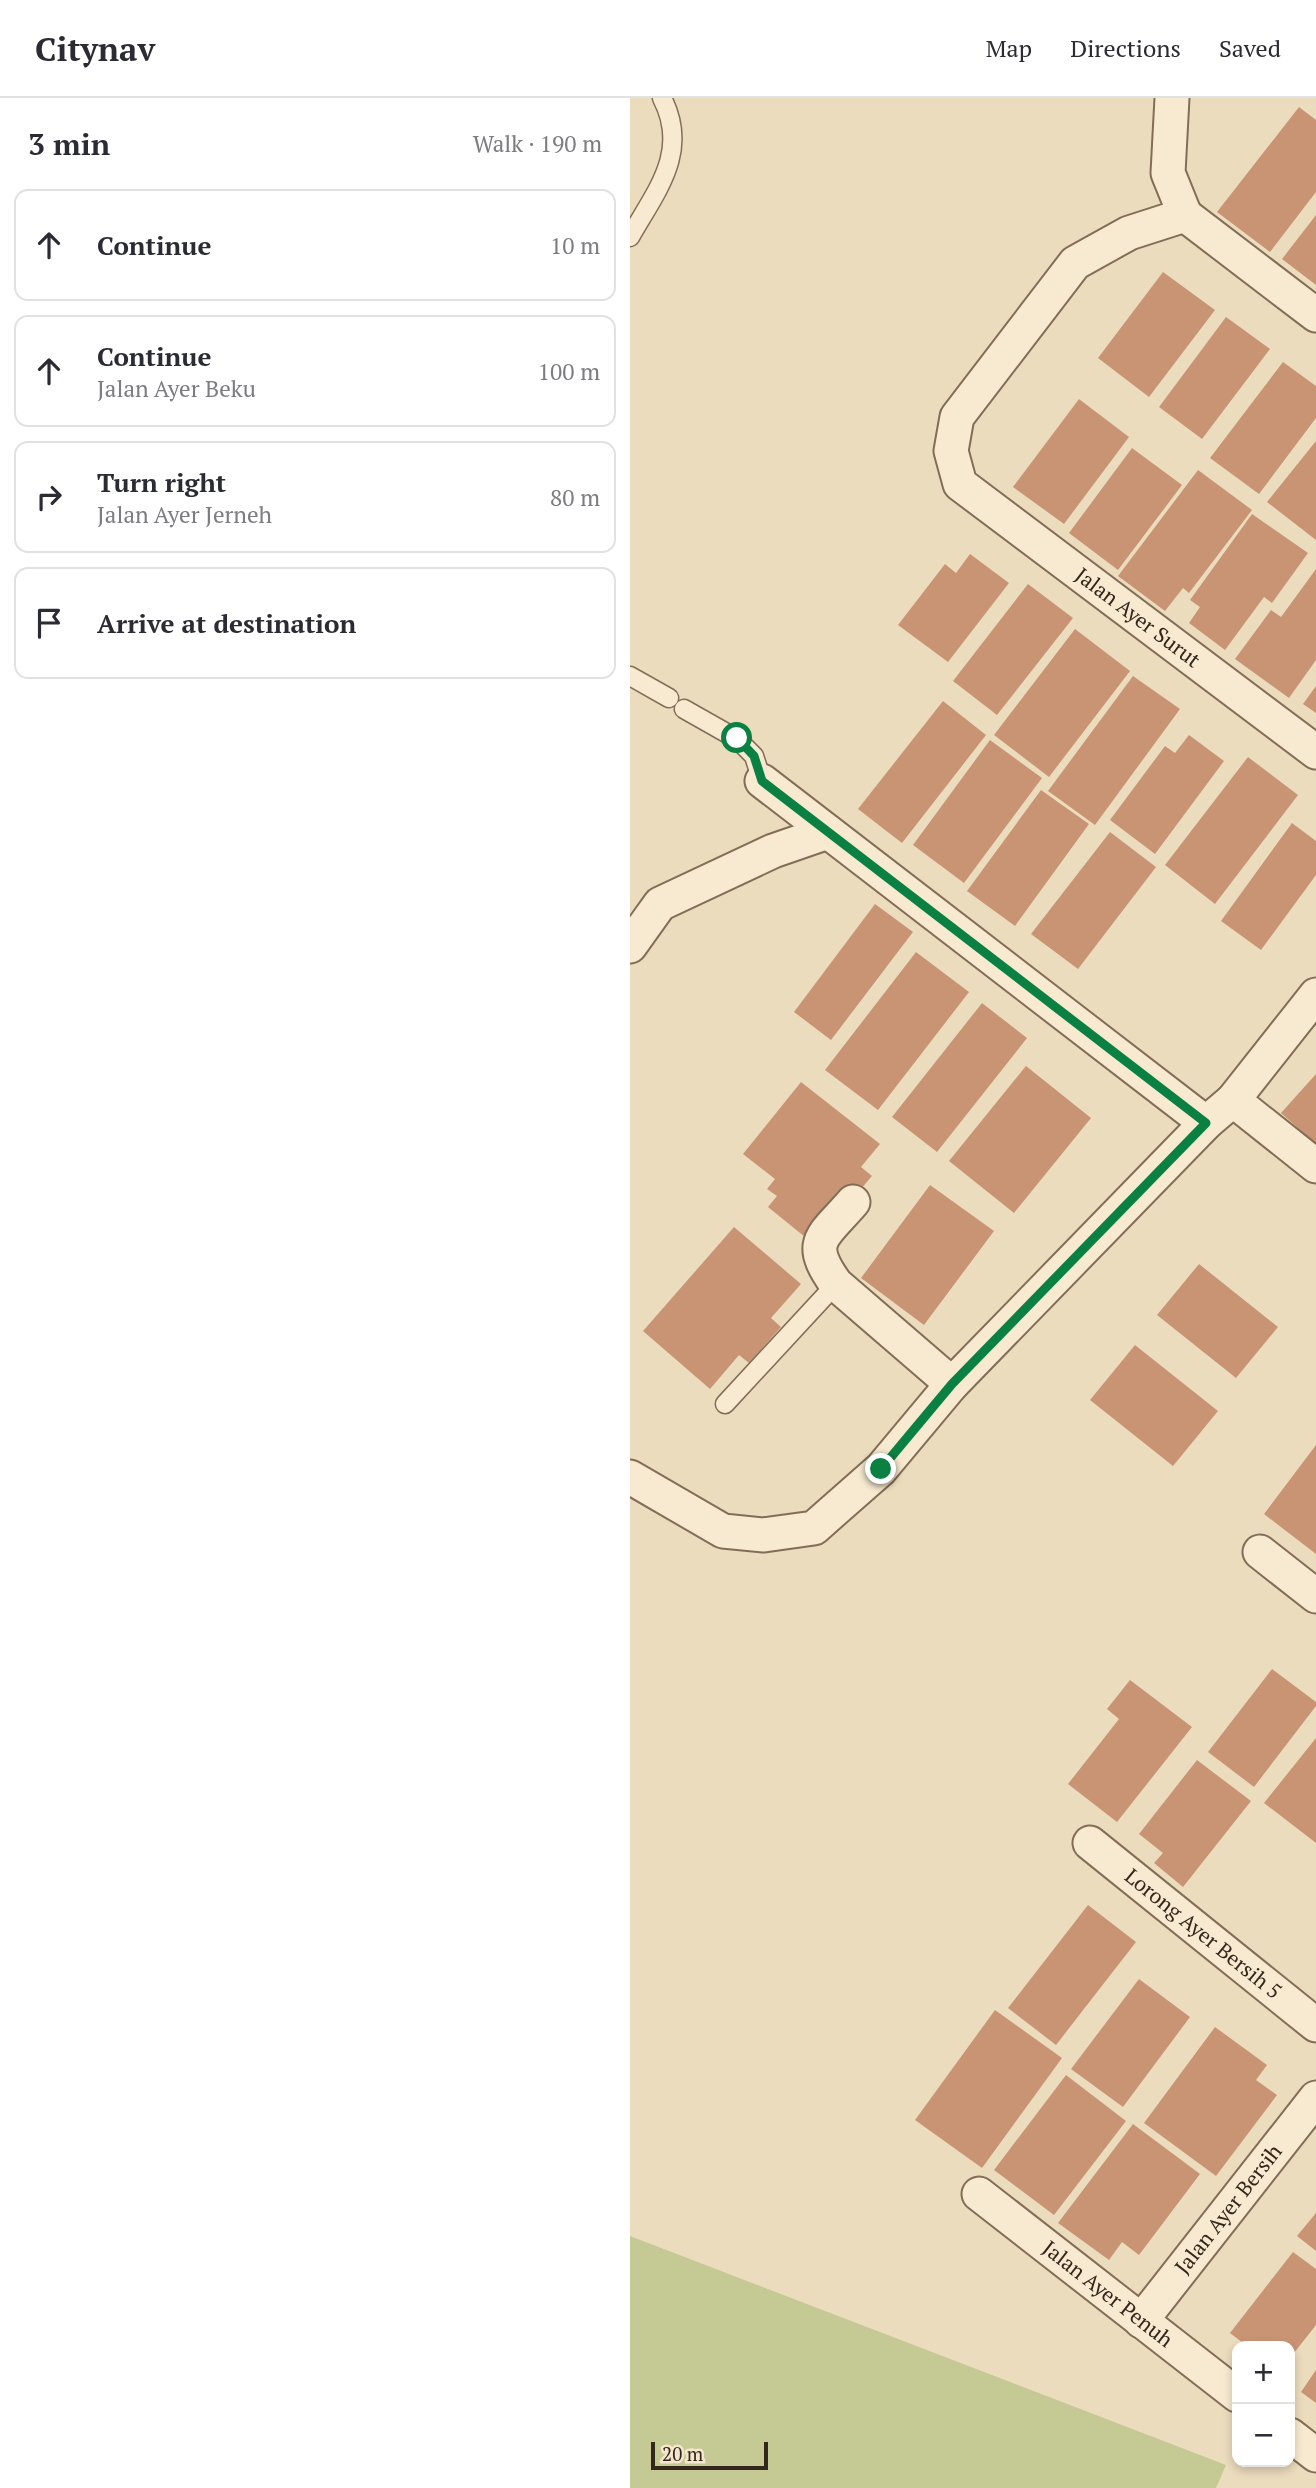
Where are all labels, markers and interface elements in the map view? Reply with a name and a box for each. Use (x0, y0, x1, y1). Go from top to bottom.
text: Citynav (35, 27, 155, 70)
text: Map (986, 32, 1032, 64)
text: Directions (1070, 32, 1181, 64)
text: Saved (1219, 32, 1281, 64)
text: 3 min (28, 124, 110, 164)
text: Walk · 190 m (473, 128, 602, 159)
icon: ahead (30, 226, 68, 264)
text: Continue (97, 228, 211, 262)
text: 10 m (550, 230, 600, 261)
text: Continue (97, 339, 211, 373)
icon: ahead (30, 352, 68, 390)
text: 100 m (538, 356, 600, 387)
text: Jalan Ayer Beku (97, 373, 256, 404)
text: Turn right (97, 465, 226, 499)
icon: right (30, 478, 68, 516)
text: 80 m (550, 482, 600, 513)
text: Jalan Ayer Jerneh (97, 499, 272, 530)
street label: Jalan Ayer Surut (1070, 561, 1207, 673)
icon: arrive (30, 604, 68, 642)
text: Arrive at destination (97, 606, 356, 640)
route start (721, 722, 752, 753)
route end (865, 1453, 896, 1484)
street label: Lorong Ayer Bersih 5 (1119, 1862, 1288, 2005)
street label: Jalan Ayer Bersih (1168, 2138, 1288, 2280)
street label: Jalan Ayer Penuh (1037, 2234, 1179, 2353)
map controls (1232, 2341, 1295, 2467)
button: + (1232, 2341, 1295, 2404)
button: − (1232, 2404, 1295, 2467)
scale bar (651, 2439, 768, 2471)
text: 20 m (662, 2441, 703, 2466)

